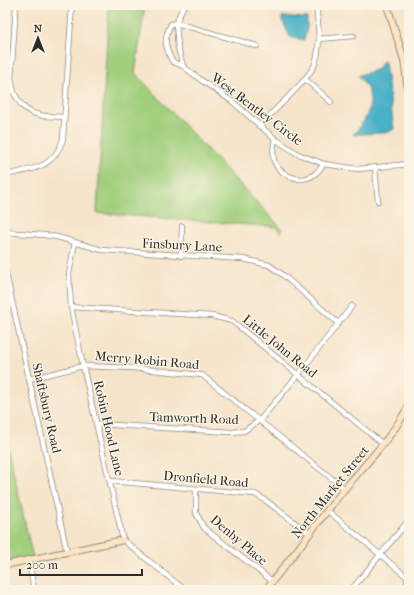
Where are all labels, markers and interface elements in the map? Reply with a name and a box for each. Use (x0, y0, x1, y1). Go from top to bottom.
north arrow (18, 18, 58, 58)
text: N (34, 22, 43, 35)
street label: West Bentley Circle (208, 69, 306, 149)
street label: Finsbury Lane (142, 235, 223, 255)
street label: Little John Road (240, 311, 321, 381)
street label: Merry Robin Road (94, 348, 201, 372)
street label: Shaftsbury Road (29, 361, 65, 455)
street label: Robin Hood Lane (91, 379, 127, 478)
street label: Tamworth Road (149, 409, 240, 427)
street label: North Market Street (288, 443, 372, 541)
street label: Dronfield Road (163, 468, 250, 490)
street label: Denby Place (208, 512, 271, 568)
scale bar (20, 551, 142, 577)
text: 200 m (26, 558, 58, 572)

